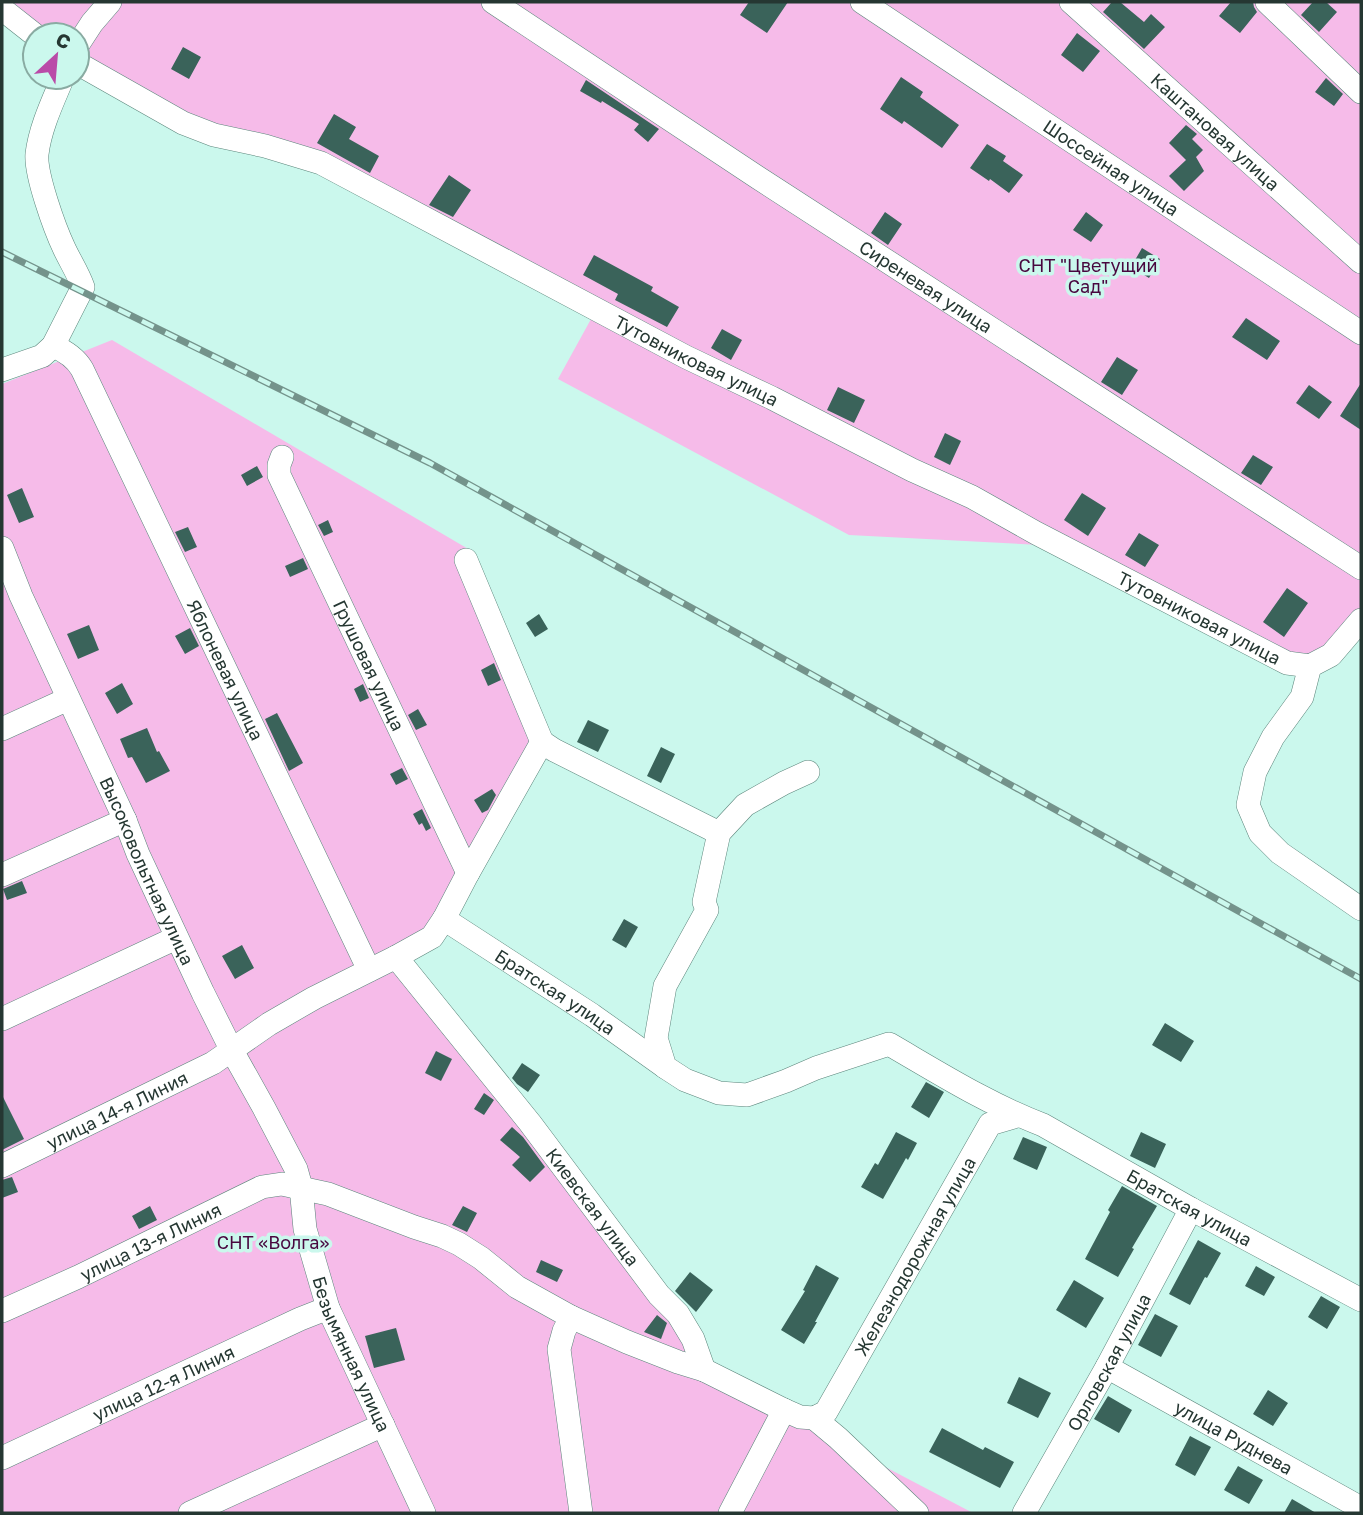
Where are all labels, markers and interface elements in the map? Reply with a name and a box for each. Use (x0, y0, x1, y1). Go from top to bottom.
north arrow (21, 21, 91, 91)
text: С (53, 27, 75, 54)
street label: Каштановая улица (1146, 68, 1284, 195)
street label: Шоссейная улица (1039, 114, 1183, 220)
street label: Сиреневая улица (855, 235, 997, 337)
park label: СНТ "Цветущий Сад" (1018, 254, 1158, 297)
street label: Тутовниковая улица (611, 310, 782, 410)
street label: Тутовниковая улица (1114, 566, 1285, 669)
street label: Яблоневая улица (183, 596, 269, 744)
street label: Грушовая улица (329, 596, 410, 734)
street label: Высоковольтная улица (95, 773, 199, 968)
street label: Братская улица (491, 944, 620, 1039)
street label: улица 14-я Линия (43, 1066, 191, 1154)
street label: Киевская улица (541, 1143, 644, 1270)
street label: Железнодорожная улица (849, 1153, 980, 1360)
street label: Братская улица (1123, 1164, 1256, 1251)
street label: улица 13-я Линия (76, 1198, 225, 1285)
park label: СНТ «Волга» (217, 1231, 329, 1253)
street label: Безымянная улица (308, 1274, 395, 1435)
street label: Орловская улица (1062, 1290, 1155, 1435)
street label: улица 12-я Линия (89, 1340, 238, 1425)
street label: улица Руднева (1171, 1396, 1297, 1479)

